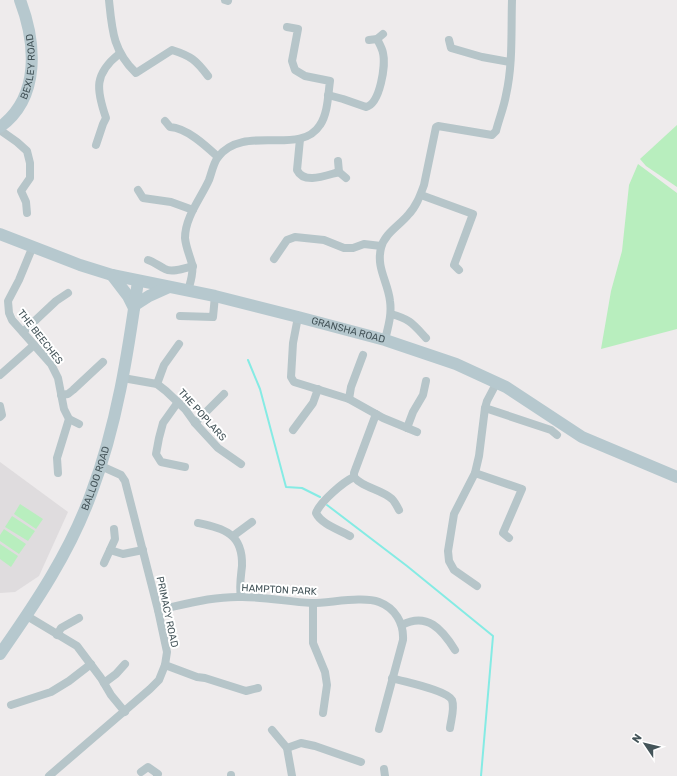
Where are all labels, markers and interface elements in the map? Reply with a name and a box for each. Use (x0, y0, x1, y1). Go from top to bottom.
street label: BEXLEY ROAD (18, 33, 38, 101)
street label: THE BEECHES (15, 307, 65, 367)
street label: GRANSHA ROAD (310, 315, 387, 346)
street label: THE POPLARS (175, 386, 229, 444)
street label: BALLOO ROAD (79, 445, 112, 512)
street label: PRIMACY ROAD (154, 575, 180, 649)
street label: HAMPTON PARK (241, 582, 317, 598)
north arrow (625, 724, 665, 764)
text: N (630, 732, 645, 746)

